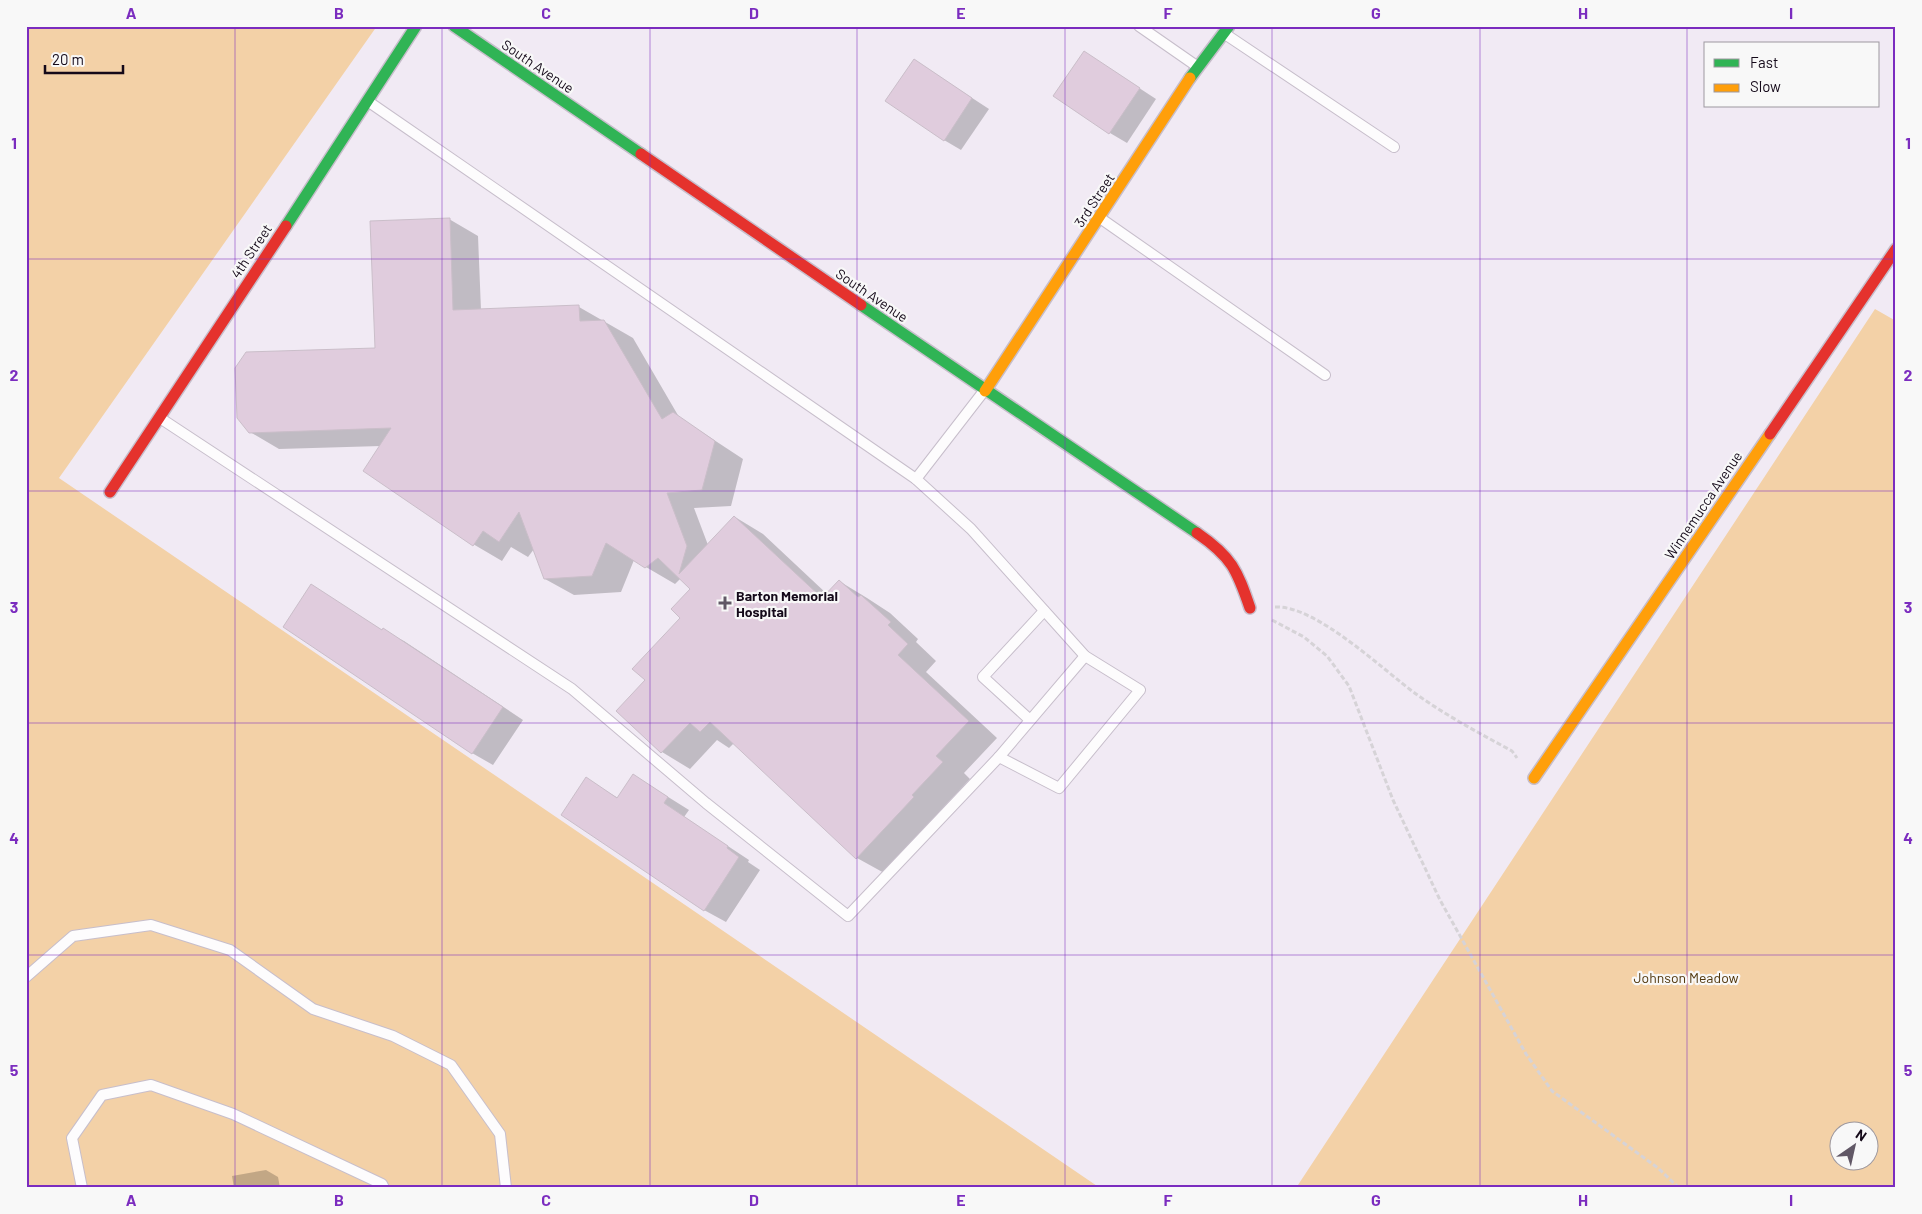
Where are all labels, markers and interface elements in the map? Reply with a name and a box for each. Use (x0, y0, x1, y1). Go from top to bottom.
text: A (126, 3, 137, 22)
text: B (334, 3, 344, 22)
text: C (541, 3, 551, 22)
text: D (749, 3, 759, 22)
text: E (956, 3, 966, 22)
text: F (1164, 3, 1173, 22)
text: G (1371, 3, 1381, 22)
text: H (1578, 3, 1588, 22)
text: I (1789, 3, 1793, 22)
street label: South Avenue (499, 36, 577, 96)
scale bar (45, 42, 122, 74)
legend (1704, 42, 1880, 108)
text: 20 m (52, 50, 84, 68)
text: Fast (1750, 53, 1778, 71)
text: Slow (1750, 77, 1781, 95)
text: 1 (11, 133, 17, 152)
text: 1 (1905, 133, 1911, 152)
street label: 3rd Street (1070, 170, 1118, 230)
street label: 4th Street (227, 221, 275, 281)
street label: South Avenue (833, 265, 911, 325)
text: 2 (10, 365, 19, 384)
text: 2 (1904, 365, 1913, 384)
street label: Winnemucca Avenue (1661, 448, 1745, 562)
place label: Barton Memorial Hospital (736, 587, 838, 620)
marker: Barton Memorial Hospital (718, 596, 732, 610)
text: 3 (10, 597, 18, 616)
text: 3 (1904, 597, 1912, 616)
text: 4 (9, 828, 19, 847)
text: 4 (1903, 828, 1913, 847)
park label: Johnson Meadow (1633, 969, 1739, 986)
text: 5 (10, 1060, 19, 1079)
text: 5 (1904, 1060, 1913, 1079)
north arrow (1830, 1122, 1880, 1172)
text: N (1853, 1125, 1870, 1144)
text: A (126, 1190, 137, 1209)
text: B (334, 1190, 344, 1209)
text: C (541, 1190, 551, 1209)
text: D (749, 1190, 759, 1209)
text: E (956, 1190, 966, 1209)
text: F (1164, 1190, 1173, 1209)
text: G (1371, 1190, 1381, 1209)
text: H (1578, 1190, 1588, 1209)
text: I (1789, 1190, 1793, 1209)

